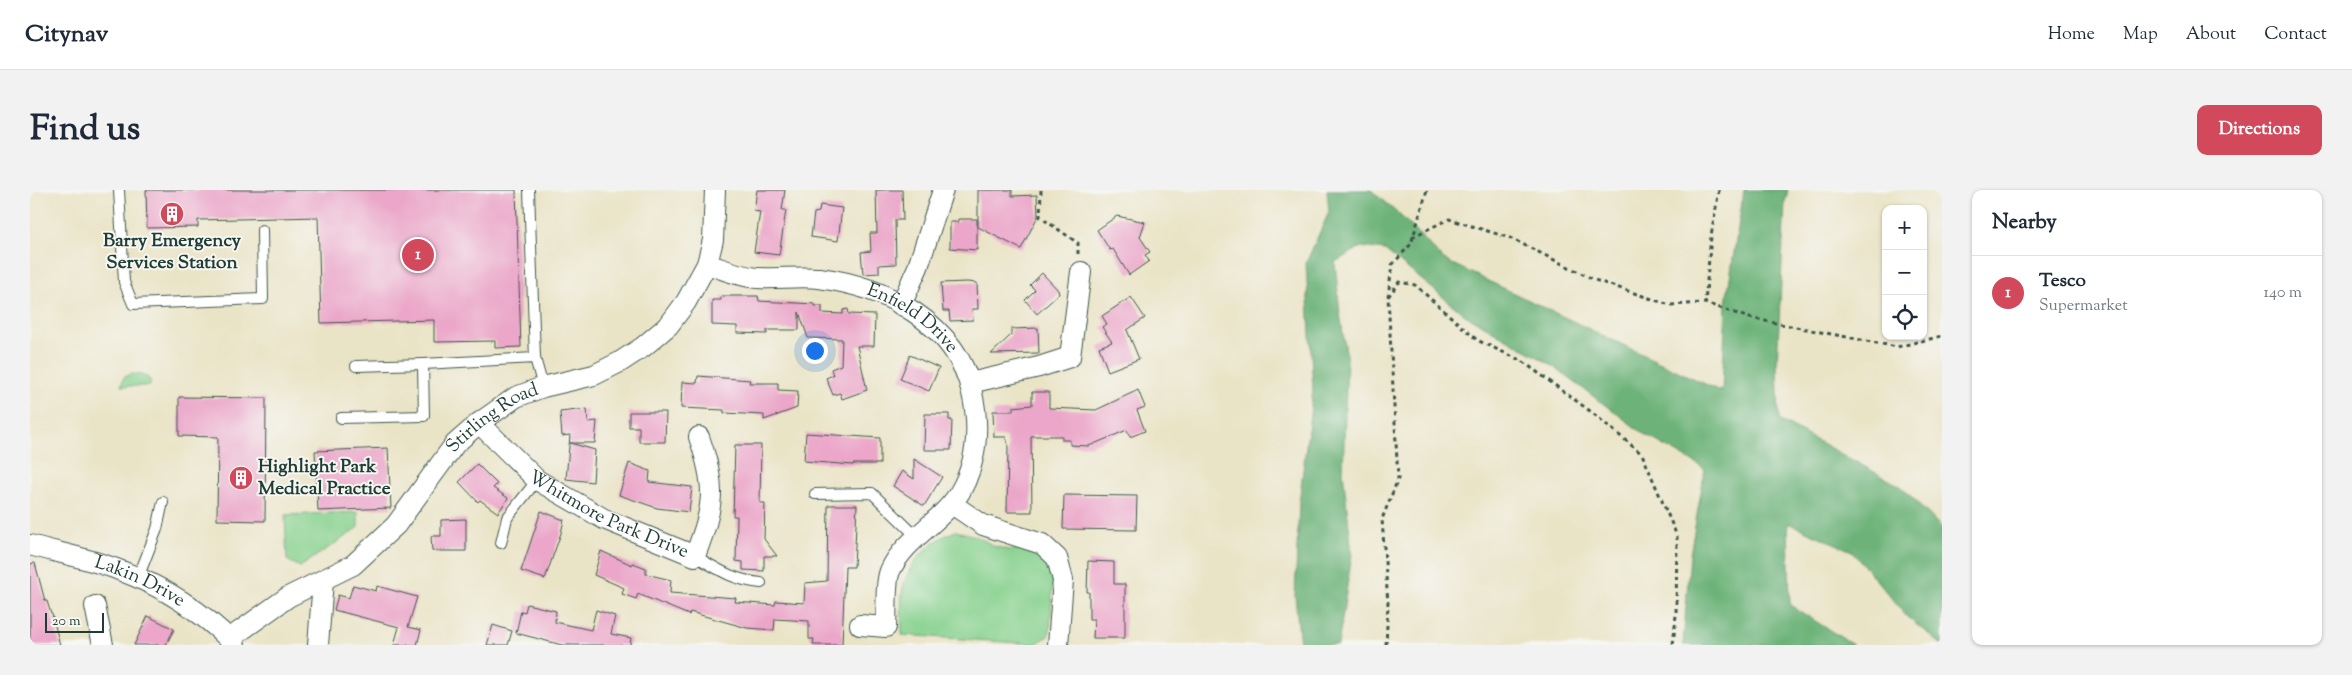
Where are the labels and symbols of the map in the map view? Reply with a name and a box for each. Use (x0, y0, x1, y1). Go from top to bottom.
building icon: Barry Emergency Services Station (159, 201, 185, 227)
place label: Barry Emergency Services Station (103, 228, 241, 277)
pin: 1 (402, 236, 434, 274)
street label: Enfield Drive (863, 277, 965, 359)
your location (802, 338, 828, 364)
street label: Stirling Road (439, 376, 543, 458)
place label: Highlight Park Medical Practice (258, 454, 391, 503)
street label: Whitmore Park Drive (523, 464, 693, 566)
building icon: Highlight Park Medical Practice (228, 465, 254, 491)
street label: Lakin Drive (91, 549, 191, 614)
scale bar (45, 610, 104, 633)

